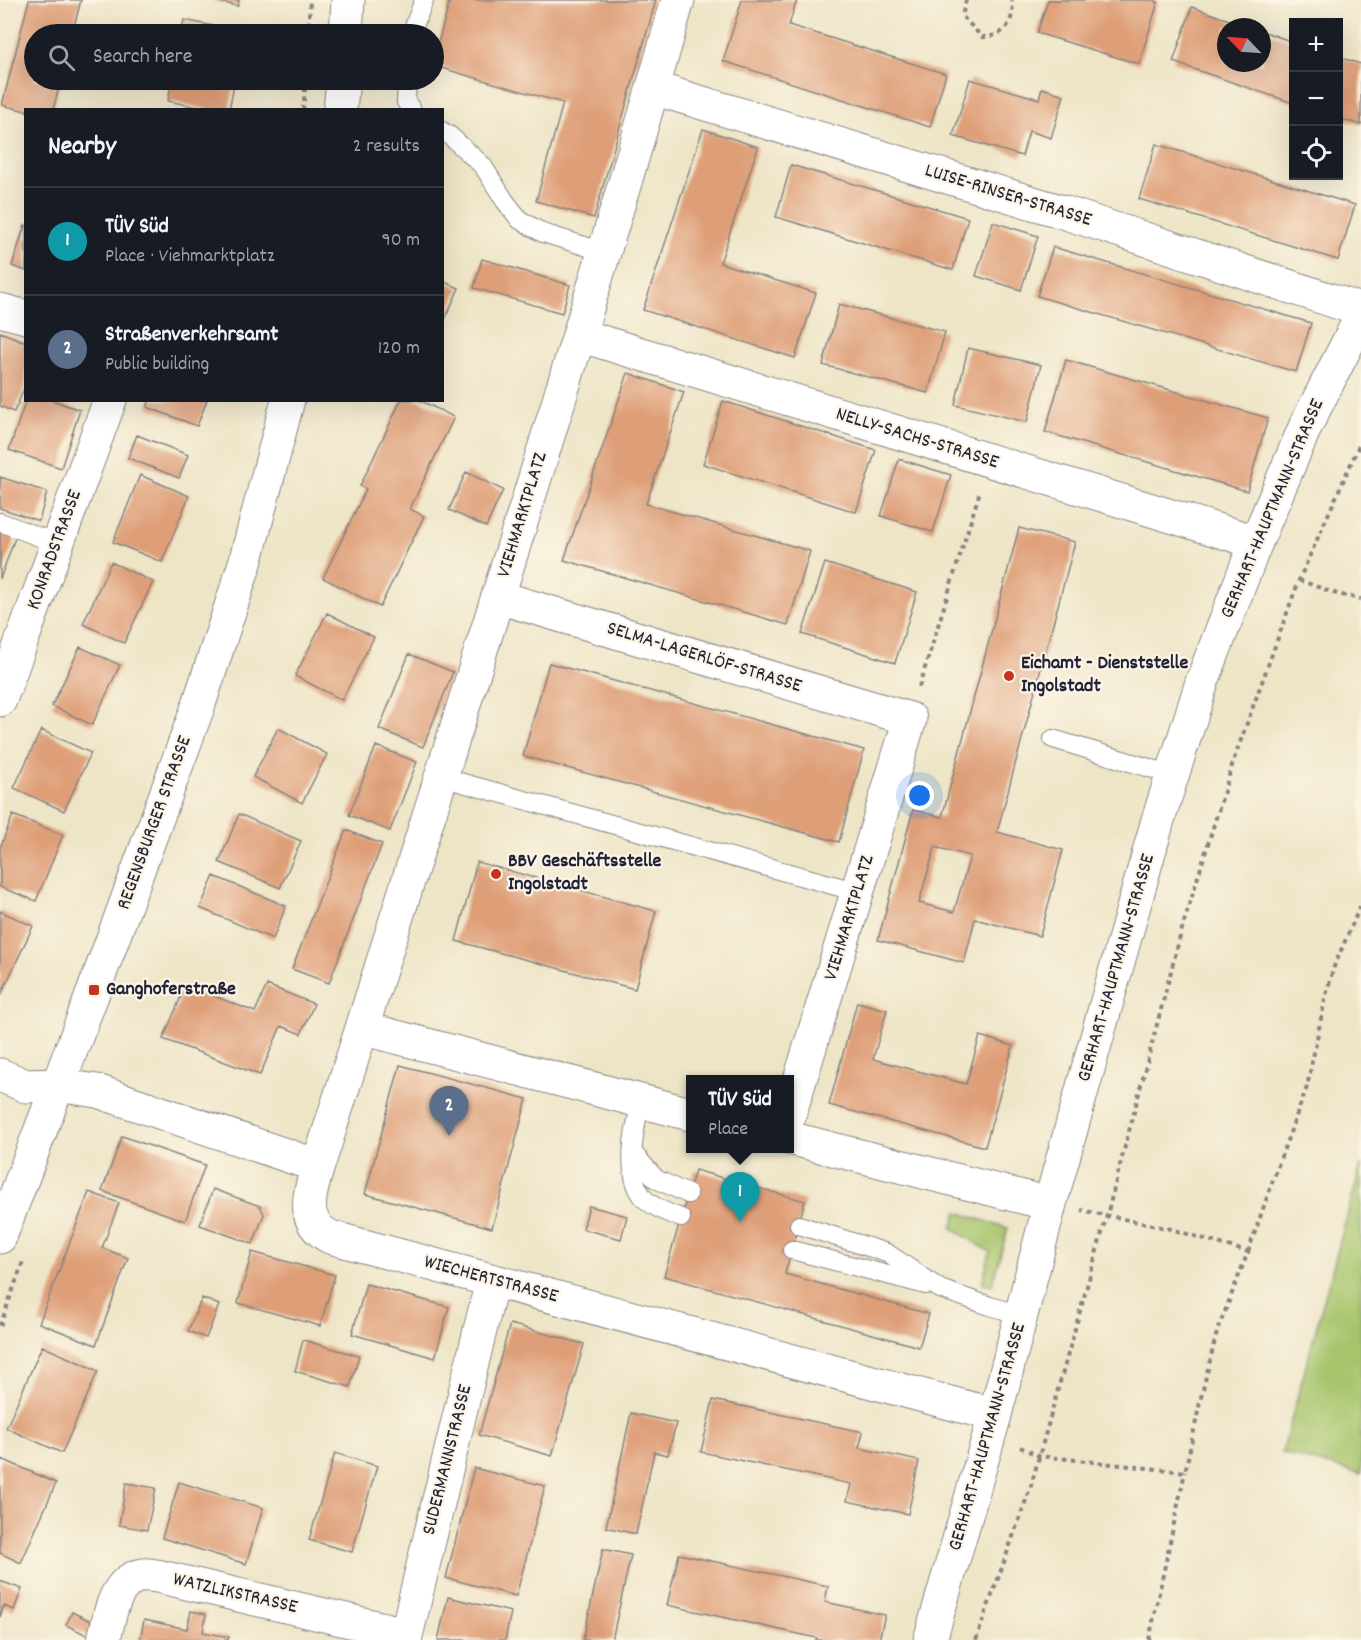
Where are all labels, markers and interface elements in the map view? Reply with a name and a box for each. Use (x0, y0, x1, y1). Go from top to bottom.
north arrow (1217, 18, 1271, 72)
map controls (1289, 18, 1343, 180)
button: + (1289, 18, 1343, 72)
search box (24, 24, 444, 90)
icon: search (45, 41, 78, 74)
text: Search here (93, 42, 192, 73)
button: − (1289, 72, 1343, 126)
button: locate (1289, 126, 1343, 180)
text: Nearby (48, 129, 116, 166)
text: 2 results (353, 133, 420, 161)
street label: LUISE-RINSER-STRASSE (921, 157, 1095, 235)
text: TÜV Süd (105, 212, 169, 243)
text: 1 (65, 227, 70, 255)
text: 90 m (382, 227, 420, 255)
text: Place · Viehmarktplatz (105, 243, 275, 271)
text: Straßenverkehrsamt (105, 320, 278, 351)
text: 2 (63, 335, 72, 363)
text: 120 m (378, 335, 420, 363)
text: Public building (105, 351, 209, 379)
street label: GERHART-HAUPTMANN-STRASSE (1214, 395, 1332, 623)
street label: NELLY-SACHS-STRASSE (832, 401, 1002, 477)
street label: VIEHMARKTPLATZ (491, 449, 555, 581)
street label: KONRADSTRASSE (20, 486, 90, 614)
street label: SELMA-LAGERLÖF-STRASSE (603, 615, 805, 701)
place label: Eichamt - Dienststelle Ingolstadt (1021, 650, 1188, 701)
marker: Eichamt - Dienststelle Ingolstadt (1002, 669, 1016, 683)
street label: REGENSBURGER STRASSE (111, 732, 199, 914)
your location (905, 781, 934, 810)
place label: BBV Geschäftsstelle Ingolstadt (508, 848, 662, 899)
street label: GERHART-HAUPTMANN-STRASSE (1071, 851, 1163, 1085)
street label: VIEHMARKTPLATZ (818, 852, 882, 984)
marker: BBV Geschäftsstelle Ingolstadt (489, 867, 503, 881)
place label: Ganghoferstraße (106, 976, 236, 1004)
marker: Ganghoferstraße (87, 983, 101, 997)
popup (686, 1075, 794, 1153)
text: TÜV Süd (708, 1085, 772, 1116)
pin: 2 (430, 1086, 468, 1136)
text: Place (708, 1116, 748, 1144)
pin: 1 (720, 1172, 760, 1222)
street label: WIECHERTSTRASSE (421, 1249, 561, 1311)
street label: GERHART-HAUPTMANN-STRASSE (942, 1320, 1034, 1554)
street label: SUDERMANNSTRASSE (416, 1382, 480, 1538)
street label: WATZLIKSTRASSE (170, 1566, 300, 1622)

